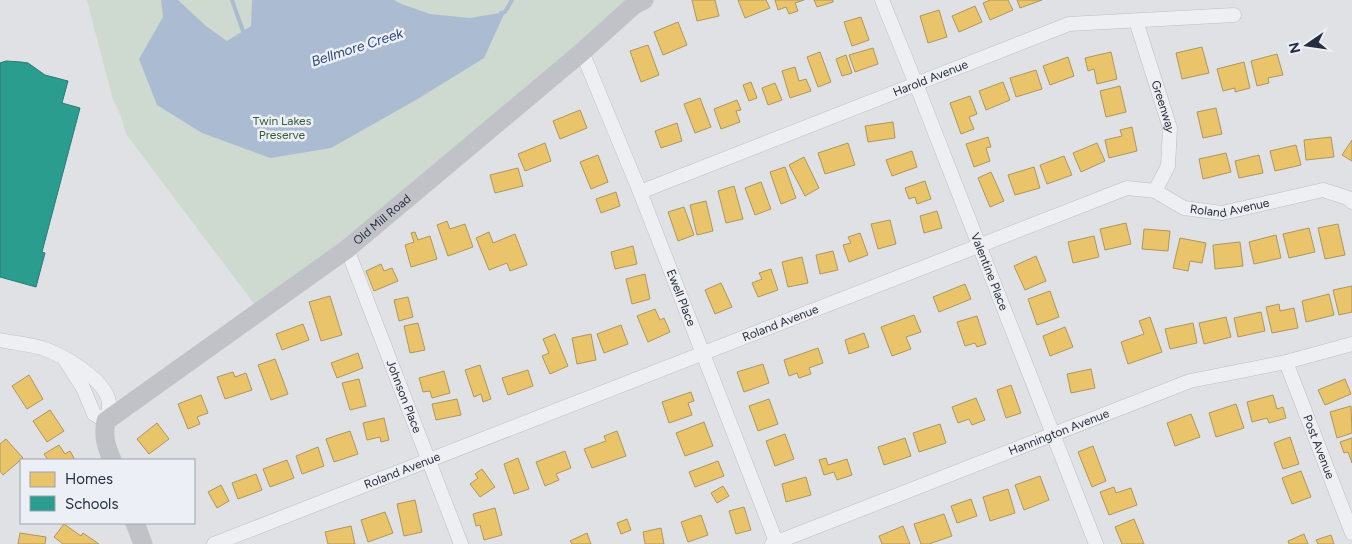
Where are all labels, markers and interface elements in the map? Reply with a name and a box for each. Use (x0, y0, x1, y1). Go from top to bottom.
north arrow (1282, 20, 1332, 70)
water label: Bellmore Creek (309, 24, 406, 70)
text: N (1285, 41, 1304, 55)
street label: Harold Avenue (891, 57, 970, 99)
street label: Greenway (1148, 79, 1177, 134)
park label: Twin Lakes Preserve (253, 114, 312, 142)
street label: Old Mill Road (350, 191, 414, 248)
street label: Roland Avenue (1189, 195, 1271, 220)
street label: Valentine Place (968, 231, 1011, 313)
street label: Ewell Place (664, 267, 699, 329)
street label: Roland Avenue (740, 302, 821, 344)
street label: Johnson Place (383, 358, 425, 435)
street label: Hannington Avenue (1007, 406, 1112, 458)
street label: Post Avenue (1300, 413, 1338, 481)
street label: Roland Avenue (362, 449, 443, 492)
legend (20, 459, 195, 524)
text: Homes (65, 470, 113, 488)
text: Schools (65, 495, 118, 513)

